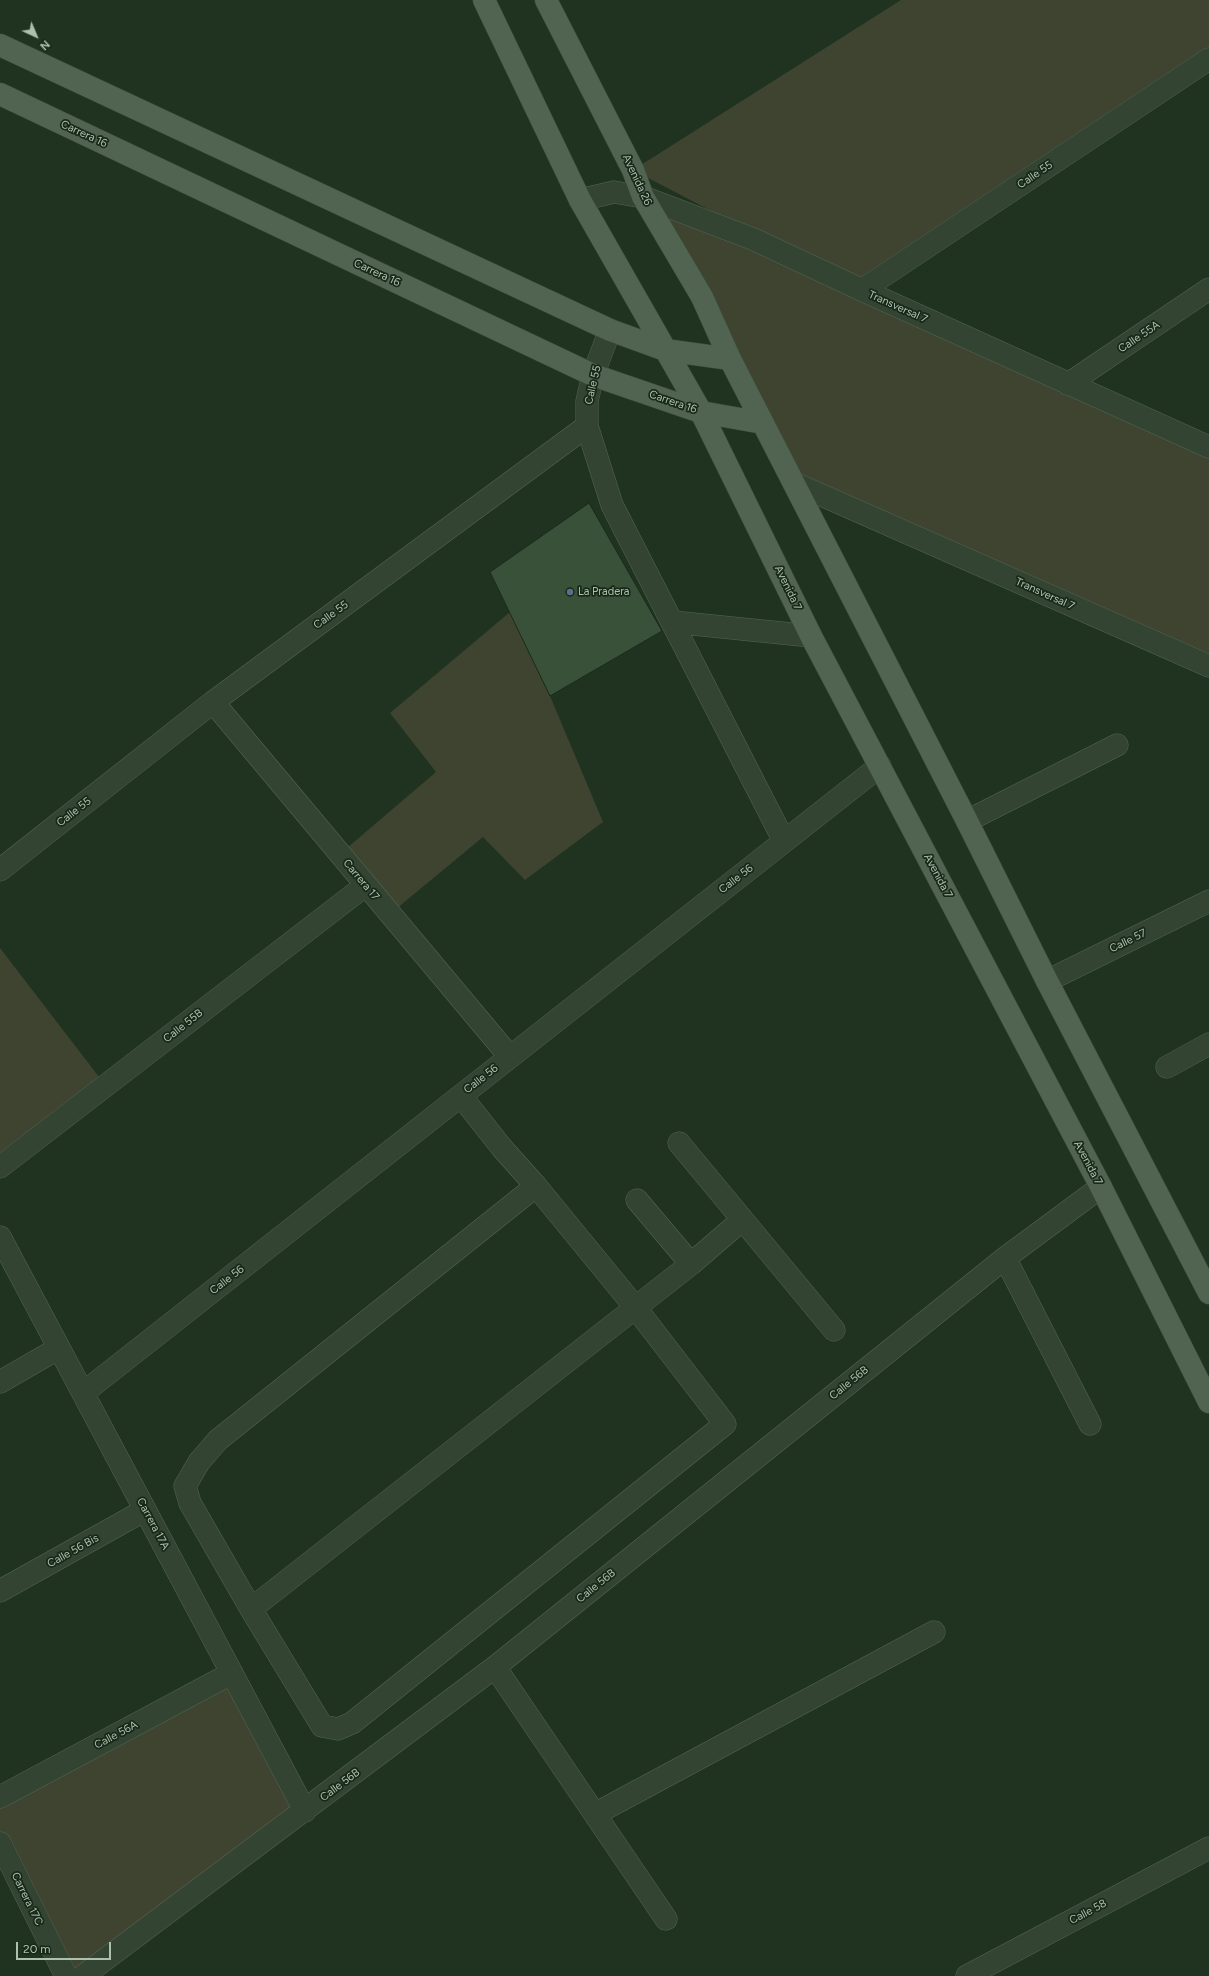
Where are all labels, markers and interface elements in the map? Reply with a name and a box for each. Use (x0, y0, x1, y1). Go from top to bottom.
north arrow (16, 16, 56, 56)
text: N (37, 37, 52, 53)
street label: Carrera 16 (59, 117, 109, 151)
street label: Avenida 26 (619, 152, 655, 208)
street label: Calle 55 (1015, 158, 1055, 192)
street label: Carrera 16 (352, 256, 402, 290)
street label: Transversal 7 (866, 288, 930, 326)
street label: Calle 55A (1116, 318, 1162, 356)
street label: Calle 55 (582, 364, 604, 406)
street label: Carrera 16 (647, 388, 699, 416)
street label: Avenida 7 (771, 563, 805, 613)
street label: Transversal 7 (1013, 575, 1077, 613)
place label: La Pradera (578, 585, 629, 599)
marker: La Pradera (565, 587, 575, 597)
street label: Calle 55 (311, 598, 351, 632)
street label: Calle 55 (54, 795, 94, 829)
street label: Avenida 7 (921, 852, 955, 900)
street label: Carrera 17 (340, 857, 382, 903)
street label: Calle 56 (716, 862, 756, 896)
street label: Calle 57 (1107, 926, 1149, 956)
street label: Calle 55B (161, 1006, 205, 1046)
street label: Calle 56 (461, 1062, 501, 1096)
street label: Avenida 7 (1071, 1139, 1105, 1187)
street label: Calle 56 (207, 1263, 247, 1297)
street label: Calle 56B (827, 1363, 871, 1403)
street label: Carrera 17A (134, 1496, 172, 1552)
street label: Calle 56 Bis (45, 1531, 101, 1571)
street label: Calle 56B (574, 1566, 618, 1606)
street label: Calle 56A (92, 1718, 140, 1752)
street label: Calle 56B (318, 1766, 362, 1804)
street label: Carrera 17C (8, 1870, 46, 1928)
street label: Calle 58 (1067, 1897, 1109, 1927)
scale bar (18, 1934, 113, 1960)
text: 20 m (23, 1942, 51, 1956)

